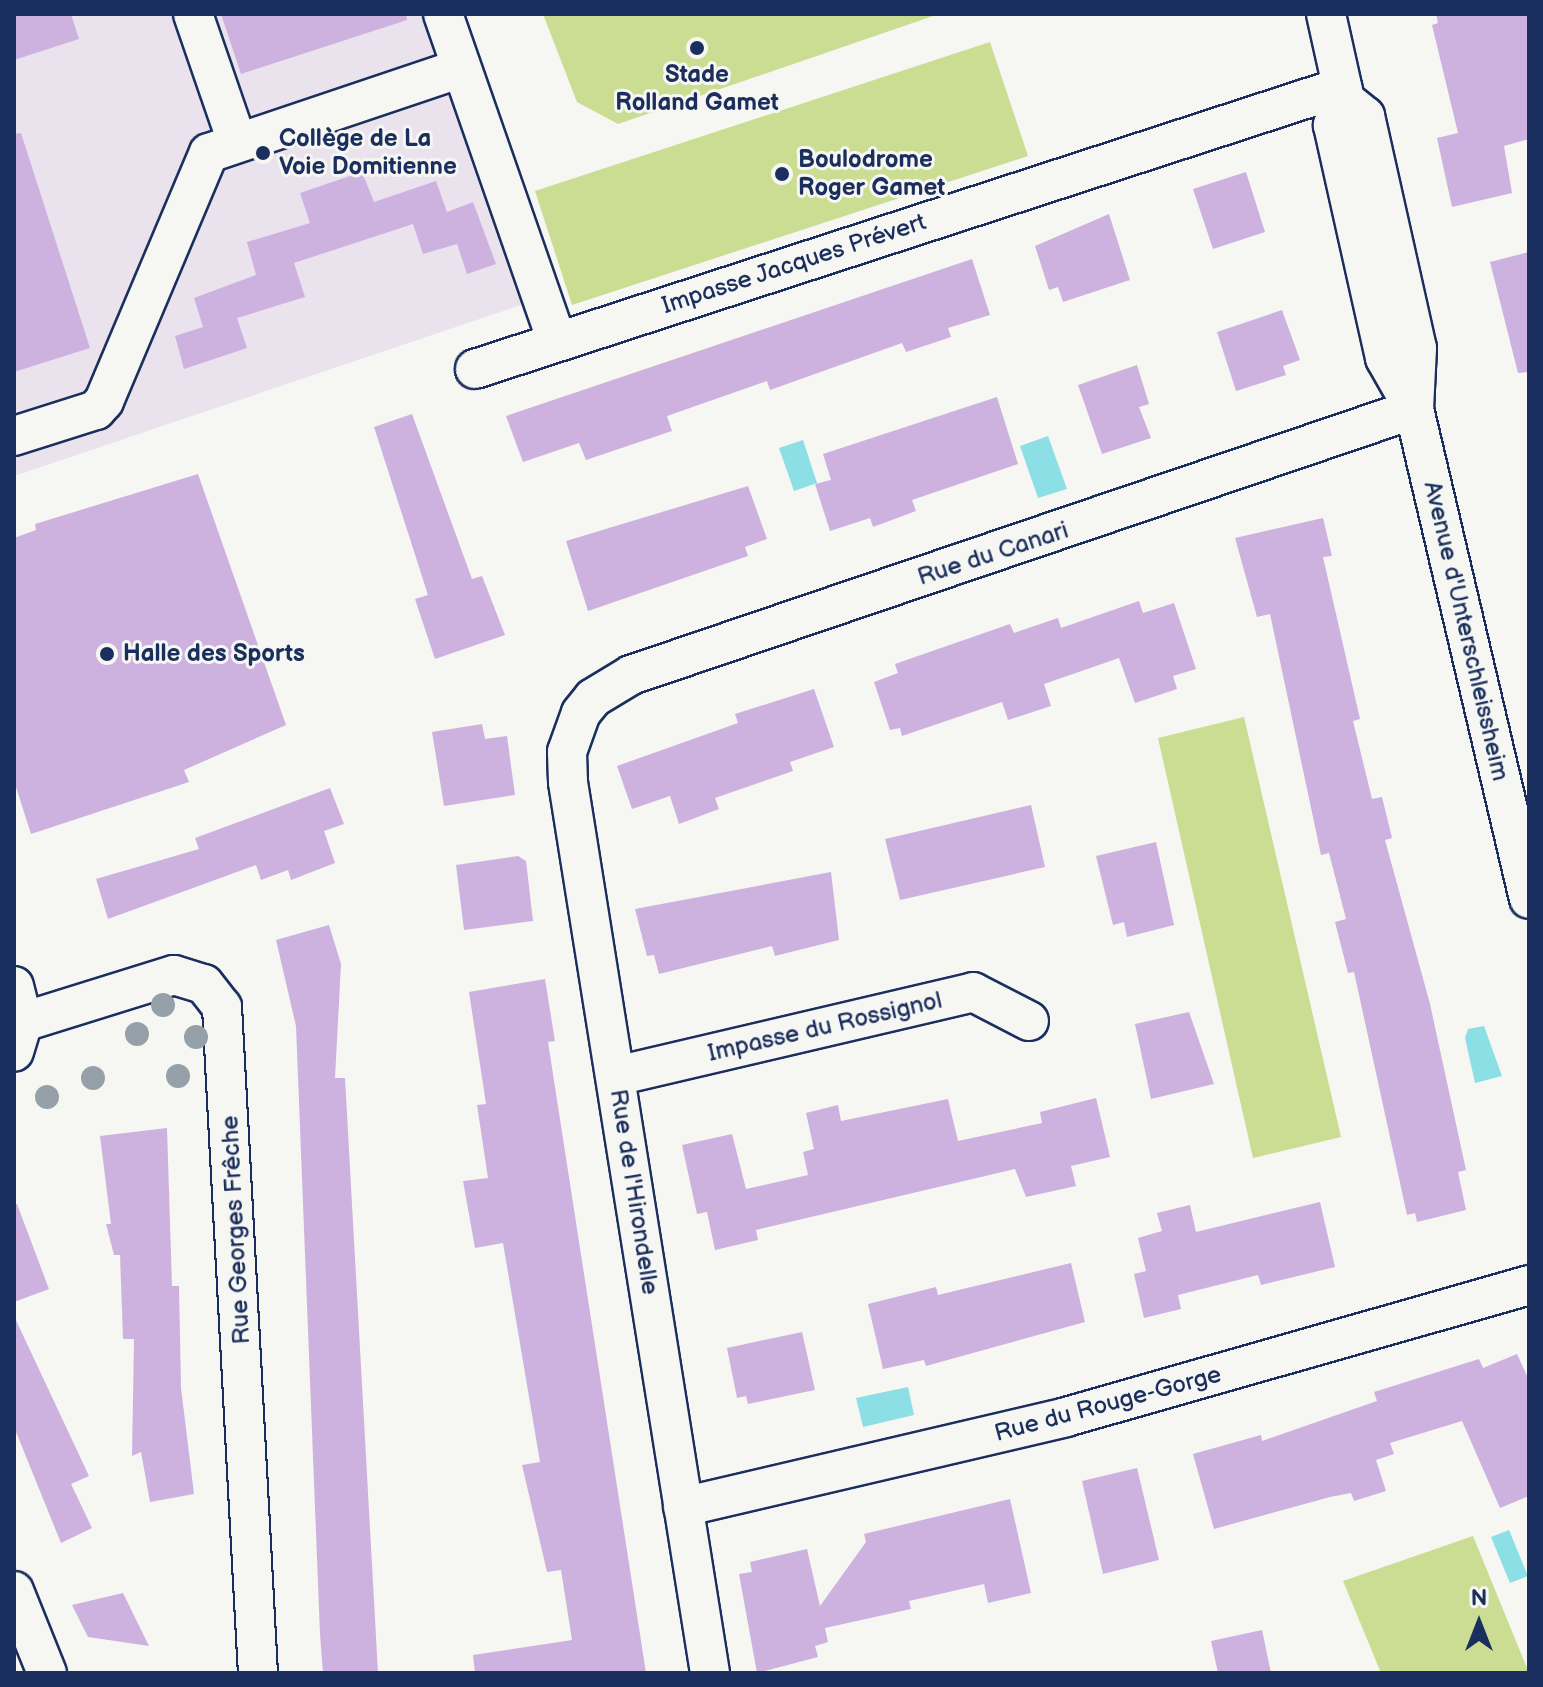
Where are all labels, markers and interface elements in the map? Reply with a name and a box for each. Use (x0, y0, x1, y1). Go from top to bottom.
marker: Stade Rolland Gamet (688, 39, 706, 57)
place label: Stade Rolland Gamet (615, 61, 779, 117)
place label: Collège de La Voie Domitienne (279, 125, 457, 181)
marker: Collège de La Voie Domitienne (254, 144, 272, 162)
place label: Boulodrome Roger Gamet (798, 146, 945, 202)
marker: Boulodrome Roger Gamet (773, 165, 791, 183)
street label: Impasse Jacques Prévert (658, 208, 930, 320)
street label: Avenue d'Unterschleissheim (1417, 478, 1515, 784)
street label: Rue du Canari (914, 516, 1072, 592)
place label: Halle des Sports (123, 640, 305, 668)
marker: Halle des Sports (98, 645, 116, 663)
street label: Impasse du Rossignol (705, 986, 945, 1068)
street label: Rue de l'Hirondelle (604, 1087, 664, 1297)
street label: Rue Georges Frêche (216, 1115, 256, 1345)
street label: Rue du Rouge-Gorge (992, 1360, 1224, 1448)
north arrow (1439, 1583, 1519, 1663)
text: N (1471, 1585, 1487, 1612)

